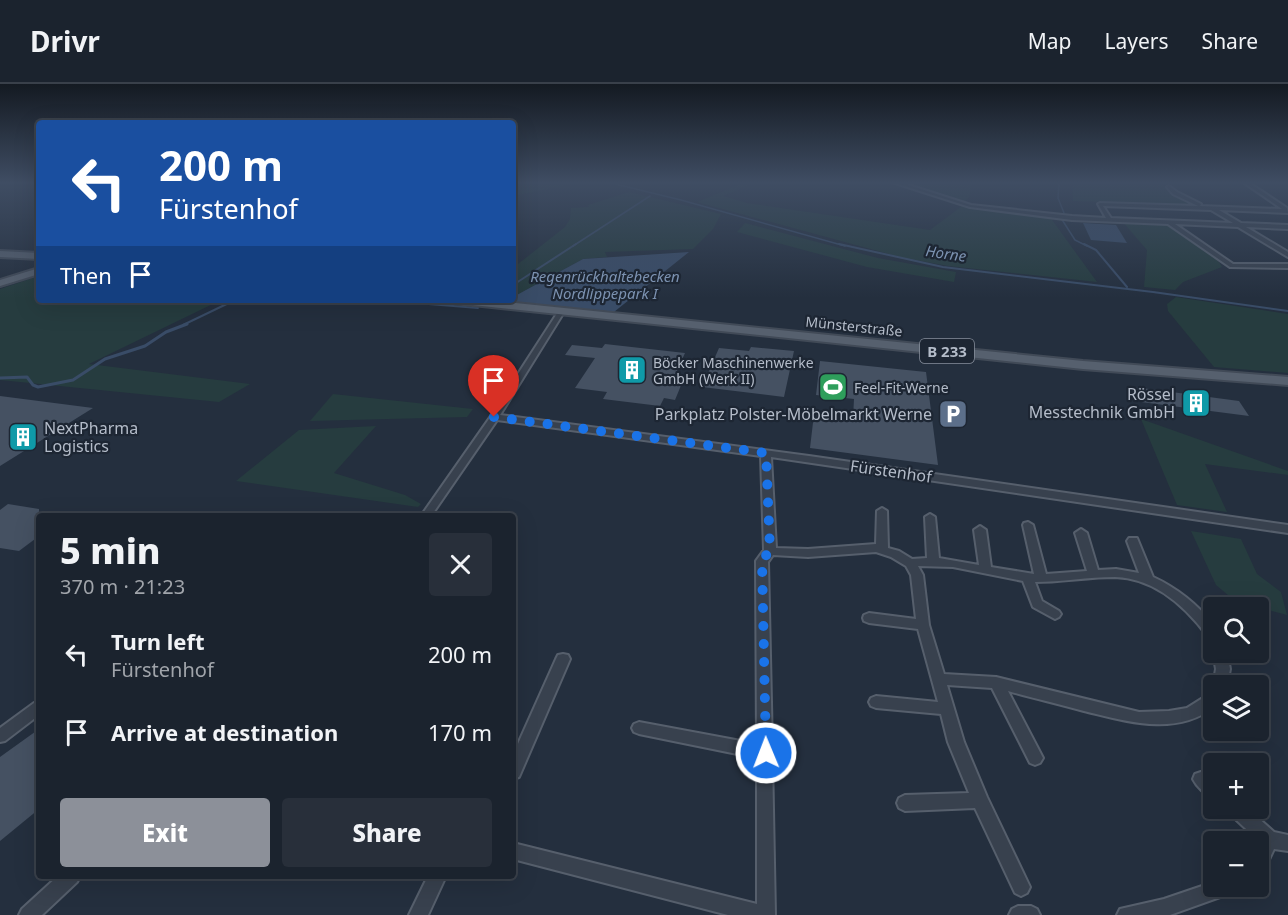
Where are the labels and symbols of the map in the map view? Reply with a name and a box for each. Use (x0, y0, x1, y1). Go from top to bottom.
water label: Horne (924, 240, 968, 266)
water label: Regenrückhaltebecken Nordlippepark I (530, 266, 680, 303)
street label: Münsterstraße (805, 311, 903, 341)
road number: B 233 (920, 339, 974, 363)
place label: Böcker Maschinenwerke GmbH (Werk II) (653, 353, 814, 388)
building icon: Böcker Maschinenwerke GmbH (Werk II) (616, 354, 648, 386)
pin (468, 355, 519, 417)
sports icon: Feel-Fit-Werne (817, 371, 849, 403)
place label: Feel-Fit-Werne (854, 378, 949, 397)
place label: Rössel Messtechnik GmbH (1029, 383, 1175, 423)
building icon: Rössel Messtechnik GmbH (1180, 387, 1212, 419)
parking icon: Parkplatz Polster-Möbelmarkt Werne (937, 398, 969, 430)
place label: Parkplatz Polster-Möbelmarkt Werne (655, 403, 932, 425)
place label: NextPharma Logistics (44, 417, 138, 457)
building icon: NextPharma Logistics (7, 421, 39, 453)
street label: Fürstenhof (849, 454, 935, 488)
position arrow (734, 721, 798, 785)

